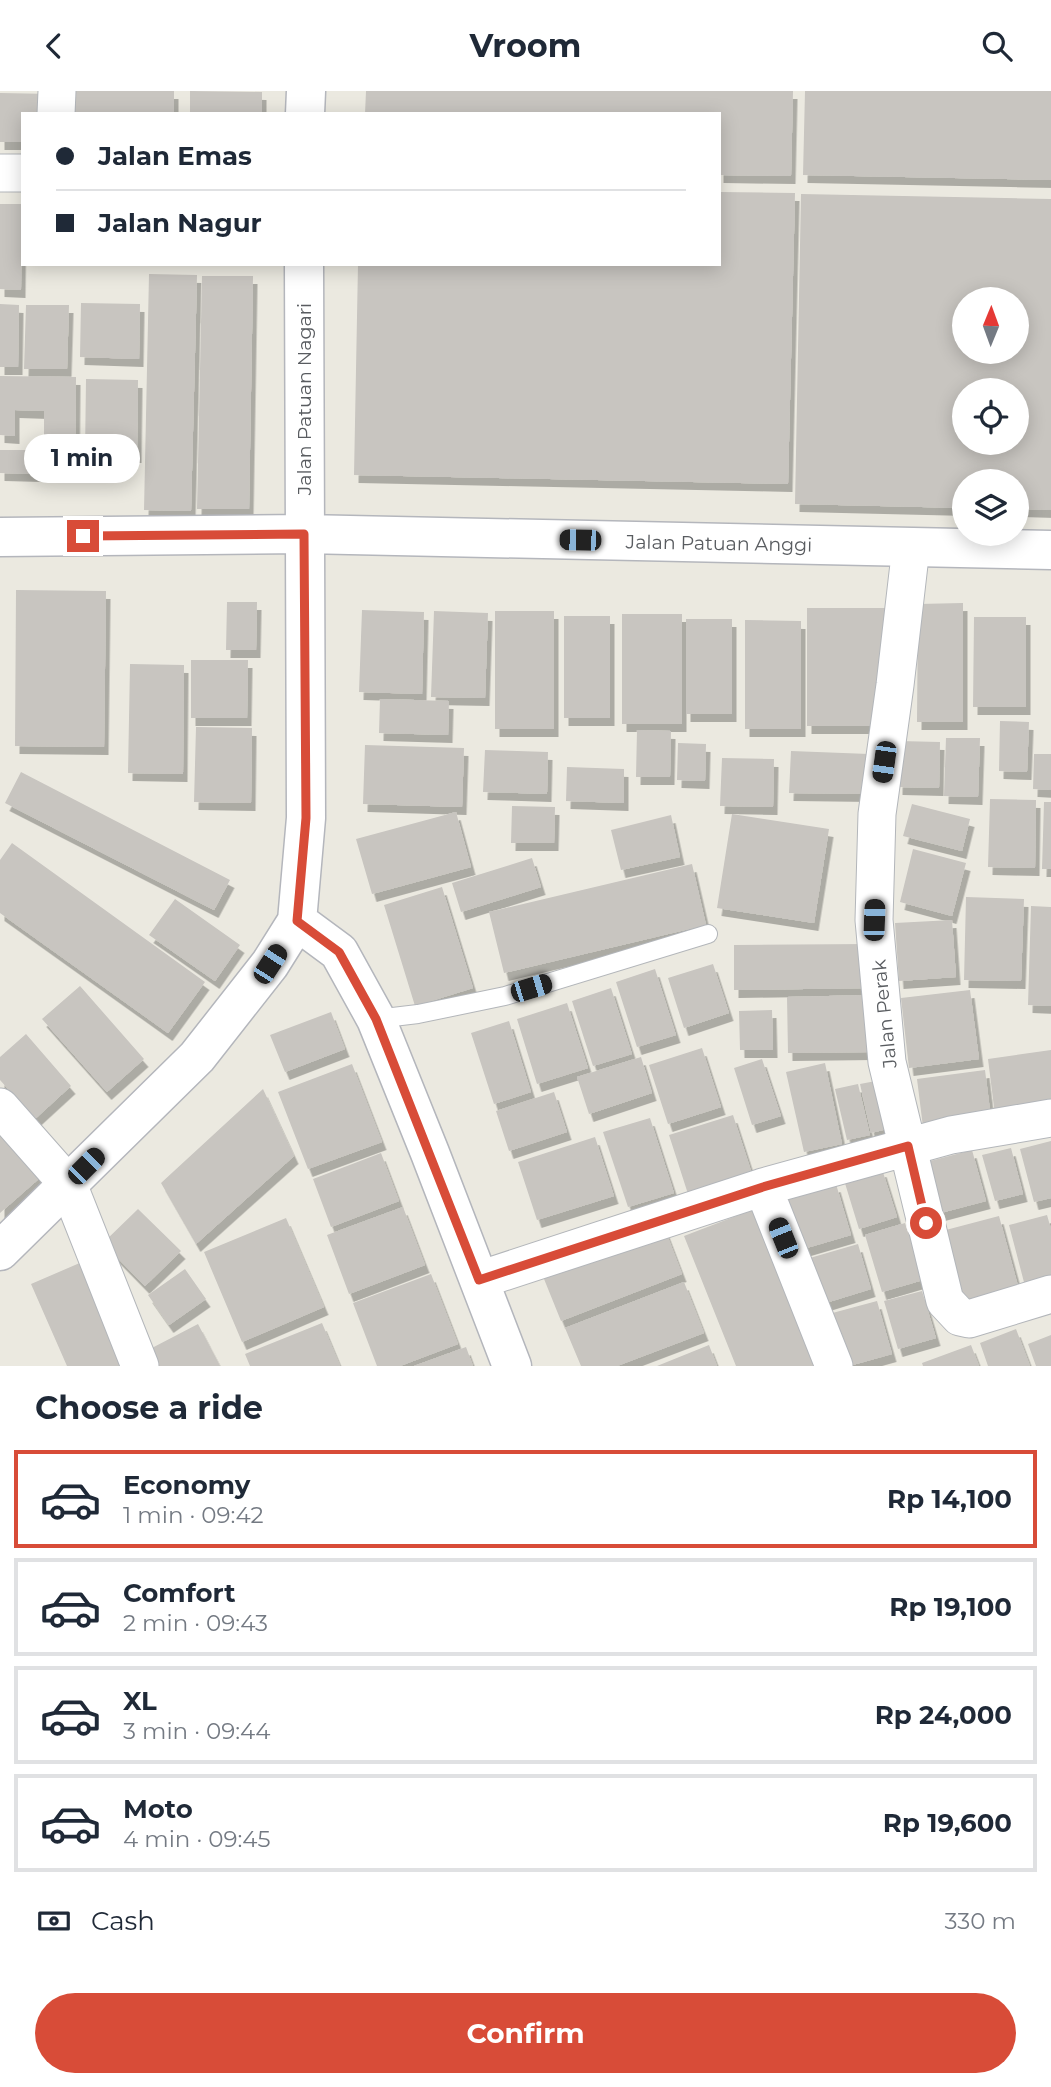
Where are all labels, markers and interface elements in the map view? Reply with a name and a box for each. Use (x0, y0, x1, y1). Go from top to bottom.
text: Vroom (470, 26, 581, 65)
icon: back (35, 27, 73, 65)
icon: search (978, 27, 1016, 65)
text: Jalan Emas (98, 140, 252, 172)
text: Jalan Nagur (98, 207, 262, 239)
north arrow (952, 287, 1029, 364)
map controls (952, 287, 1029, 546)
street label: Jalan Patuan Nagari (293, 303, 316, 496)
button: locate (952, 378, 1029, 455)
callout: 1 min (25, 435, 141, 483)
text: 1 min (51, 444, 113, 472)
button: layers (952, 469, 1029, 546)
route end (67, 520, 99, 552)
car (559, 529, 602, 551)
street label: Jalan Patuan Anggi (625, 530, 812, 557)
car (871, 740, 898, 784)
car (863, 899, 886, 941)
car (250, 941, 291, 987)
street label: Jalan Perak (867, 958, 902, 1070)
car (508, 972, 555, 1004)
car (64, 1144, 109, 1188)
route start (910, 1207, 942, 1239)
car (766, 1215, 801, 1261)
text: Choose a ride (35, 1388, 263, 1427)
icon: car (39, 1468, 102, 1531)
text: Economy (123, 1469, 250, 1501)
text: Rp 14,100 (887, 1483, 1012, 1515)
text: 1 min · 09:42 (123, 1501, 264, 1529)
icon: car (39, 1576, 102, 1639)
text: Comfort (123, 1577, 235, 1609)
text: Rp 19,100 (889, 1591, 1012, 1623)
text: 2 min · 09:43 (123, 1609, 268, 1637)
icon: car (39, 1684, 102, 1747)
text: XL (123, 1685, 157, 1717)
text: Rp 24,000 (875, 1699, 1012, 1731)
text: 3 min · 09:44 (123, 1717, 271, 1745)
icon: car (39, 1792, 102, 1855)
text: Moto (123, 1793, 193, 1825)
text: Rp 19,600 (883, 1807, 1012, 1839)
text: 4 min · 09:45 (123, 1825, 271, 1853)
icon: cash (35, 1902, 73, 1940)
text: Cash (91, 1905, 155, 1937)
text: 330 m (945, 1907, 1016, 1935)
button: Confirm (35, 1993, 1016, 2073)

